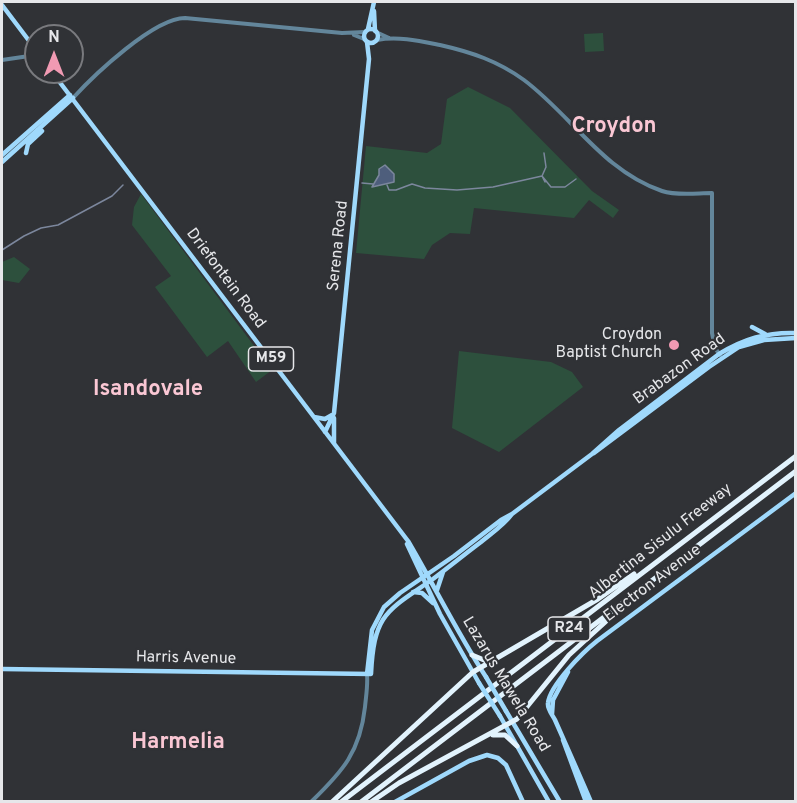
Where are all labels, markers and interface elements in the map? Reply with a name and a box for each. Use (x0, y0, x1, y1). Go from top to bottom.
north arrow (24, 24, 84, 84)
text: N (48, 28, 60, 48)
district label: Croydon (571, 115, 657, 141)
street label: Serena Road (325, 200, 353, 292)
street label: Driefontein Road (181, 225, 269, 333)
place label: Croydon Baptist Church (556, 326, 662, 364)
street label: Brabazon Road (630, 330, 730, 410)
marker: Croydon Baptist Church (667, 338, 681, 352)
road number: M59 (248, 347, 294, 371)
district label: Isandovale (93, 378, 203, 404)
street label: Albertina Sisulu Freeway (585, 480, 737, 604)
street label: Electron Avenue (601, 541, 705, 627)
street label: Lazarus Mawela Road (457, 614, 553, 756)
road number: R24 (548, 617, 590, 641)
street label: Harris Avenue (136, 649, 236, 669)
district label: Harmelia (131, 731, 225, 757)

